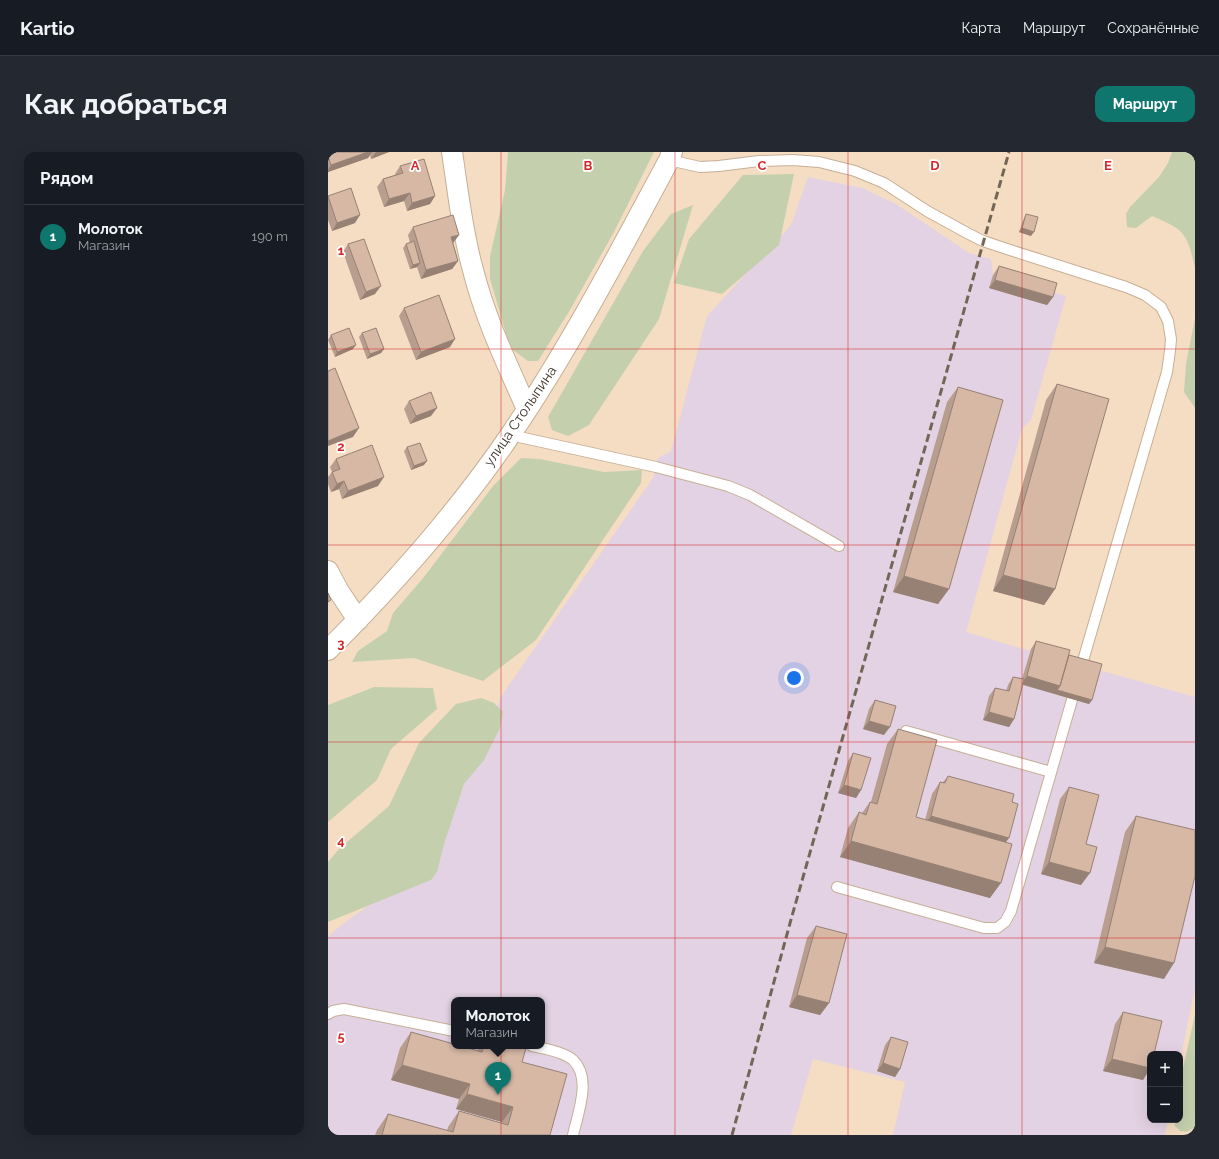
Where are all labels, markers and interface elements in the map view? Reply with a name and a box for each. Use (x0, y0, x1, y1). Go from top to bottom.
text: Kartio (20, 17, 75, 39)
text: Карта (962, 20, 1001, 36)
text: Маршрут (1023, 20, 1085, 36)
text: Сохранённые (1107, 20, 1199, 36)
button: Маршрут (1095, 86, 1195, 122)
text: Как добраться (24, 88, 228, 121)
text: A (411, 158, 420, 173)
text: B (584, 158, 593, 173)
text: C (758, 158, 767, 173)
text: D (930, 158, 940, 173)
text: E (1104, 158, 1112, 173)
text: Рядом (40, 168, 93, 188)
text: Молоток (78, 220, 143, 238)
text: 1 (50, 229, 56, 244)
text: 190 m (252, 229, 288, 244)
text: Магазин (78, 238, 130, 253)
text: 1 (338, 243, 345, 258)
street label: улица Столыпина (481, 363, 559, 469)
text: 2 (337, 439, 345, 454)
text: 3 (337, 636, 345, 651)
your location (784, 668, 804, 688)
text: 4 (337, 833, 345, 848)
popup (451, 997, 545, 1049)
text: Молоток (465, 1007, 531, 1025)
text: Магазин (465, 1025, 518, 1040)
text: 5 (337, 1029, 345, 1044)
map controls (1147, 1051, 1183, 1123)
button: + (1147, 1051, 1183, 1087)
pin: 1 (485, 1062, 511, 1095)
button: − (1147, 1087, 1183, 1123)

